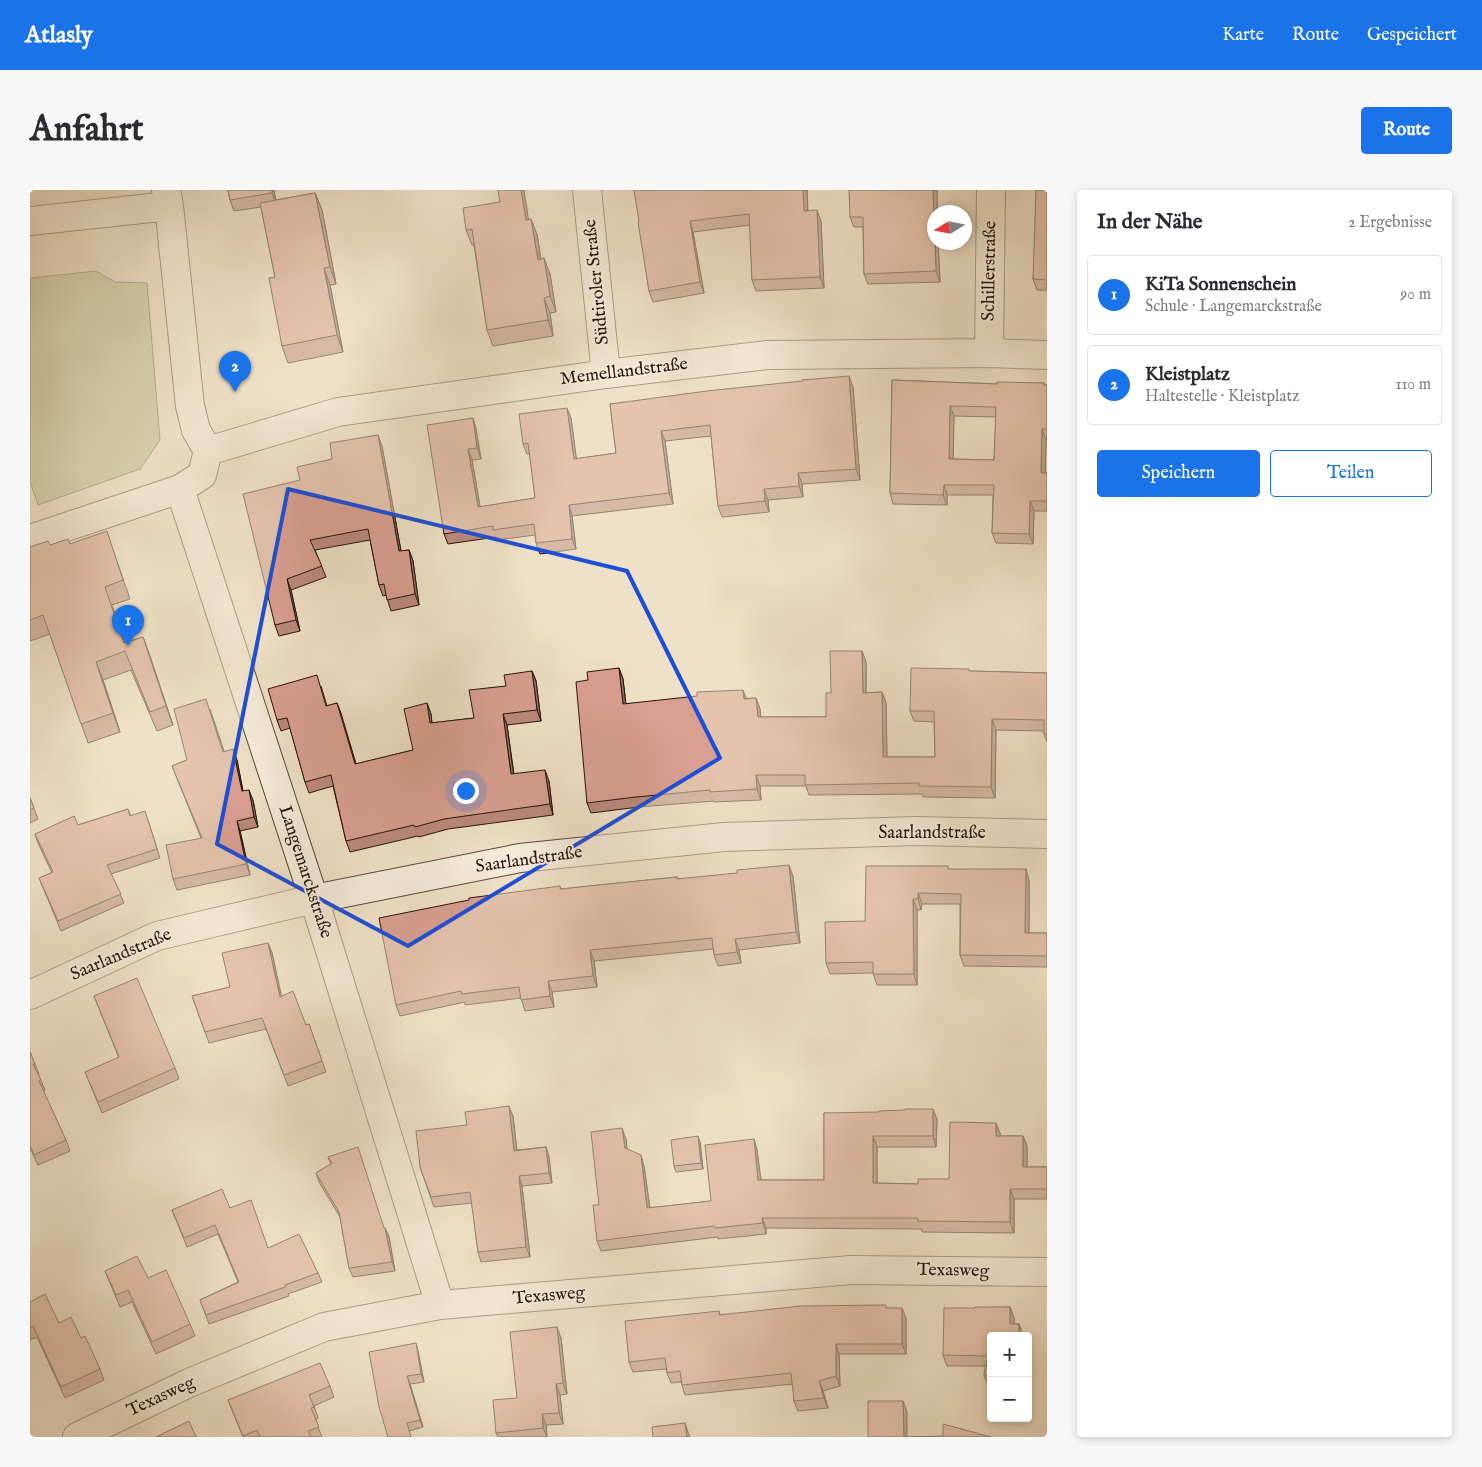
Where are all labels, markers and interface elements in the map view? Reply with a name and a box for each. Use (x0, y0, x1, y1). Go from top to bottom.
text: Atlasly (25, 20, 93, 51)
text: Karte (1222, 24, 1264, 47)
text: Route (1292, 24, 1339, 47)
text: Gespeichert (1367, 24, 1457, 47)
button: Route (1361, 107, 1452, 154)
text: Anfahrt (30, 108, 144, 153)
north arrow (927, 205, 972, 250)
text: In der Nähe (1097, 209, 1203, 236)
text: 2 Ergebnisse (1348, 213, 1432, 233)
street label: Südtiroler Straße (579, 218, 615, 346)
street label: Schillerstraße (978, 221, 1002, 321)
text: KiTa Sonnenschein (1145, 273, 1296, 297)
text: 1 (1111, 285, 1117, 305)
text: 90 m (1400, 285, 1431, 305)
text: Schule · Langemarckstraße (1145, 297, 1322, 317)
pin: 2 (219, 351, 251, 392)
street label: Memellandstraße (559, 353, 689, 391)
text: Kleistplatz (1145, 363, 1230, 387)
text: 2 (1110, 375, 1118, 395)
text: 110 m (1395, 375, 1431, 395)
text: Haltestelle · Kleistplatz (1145, 387, 1299, 407)
button: Speichern (1097, 450, 1260, 497)
button: Teilen (1270, 450, 1432, 497)
pin: 1 (112, 605, 144, 646)
your location (453, 778, 479, 804)
street label: Langemarckstraße (273, 803, 337, 941)
street label: Saarlandstraße (878, 822, 986, 845)
street label: Saarlandstraße (474, 841, 584, 879)
street label: Saarlandstraße (67, 923, 175, 987)
street label: Texasweg (917, 1259, 990, 1283)
street label: Texasweg (512, 1281, 586, 1311)
map controls (987, 1332, 1032, 1422)
button: + (987, 1332, 1032, 1377)
street label: Texasweg (123, 1371, 199, 1423)
button: − (987, 1377, 1032, 1422)

